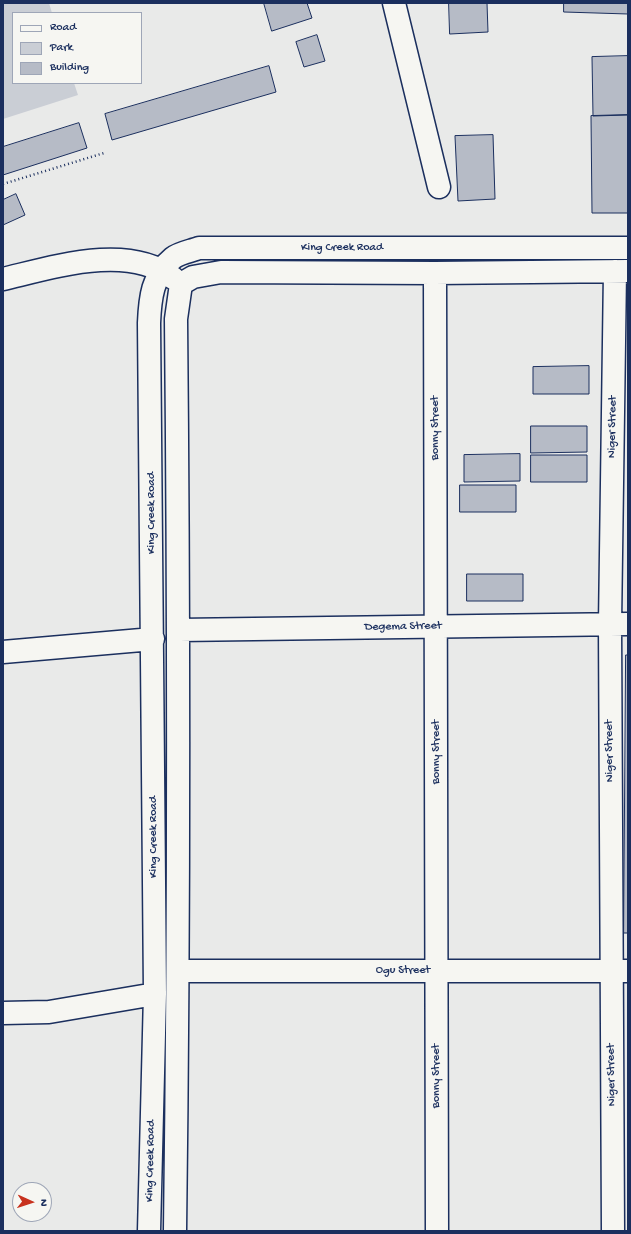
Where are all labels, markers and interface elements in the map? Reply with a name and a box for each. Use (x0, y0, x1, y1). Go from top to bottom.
legend (12, 12, 142, 84)
text: Road (50, 21, 76, 35)
text: Park (50, 41, 73, 55)
text: Building (50, 61, 89, 75)
street label: King Creek Road (301, 241, 383, 255)
street label: Bonny Street (429, 396, 443, 460)
street label: Niger Street (605, 396, 621, 458)
street label: King Creek Road (145, 472, 159, 554)
street label: Degema Street (364, 619, 442, 635)
street label: Bonny Street (430, 720, 444, 784)
street label: Niger Street (603, 720, 617, 782)
street label: King Creek Road (147, 796, 161, 878)
street label: Ogu Street (376, 964, 430, 978)
street label: Bonny Street (430, 1044, 444, 1108)
street label: Niger Street (604, 1044, 620, 1106)
street label: King Creek Road (143, 1120, 159, 1202)
north arrow (12, 1182, 52, 1222)
text: N (37, 1199, 49, 1206)

